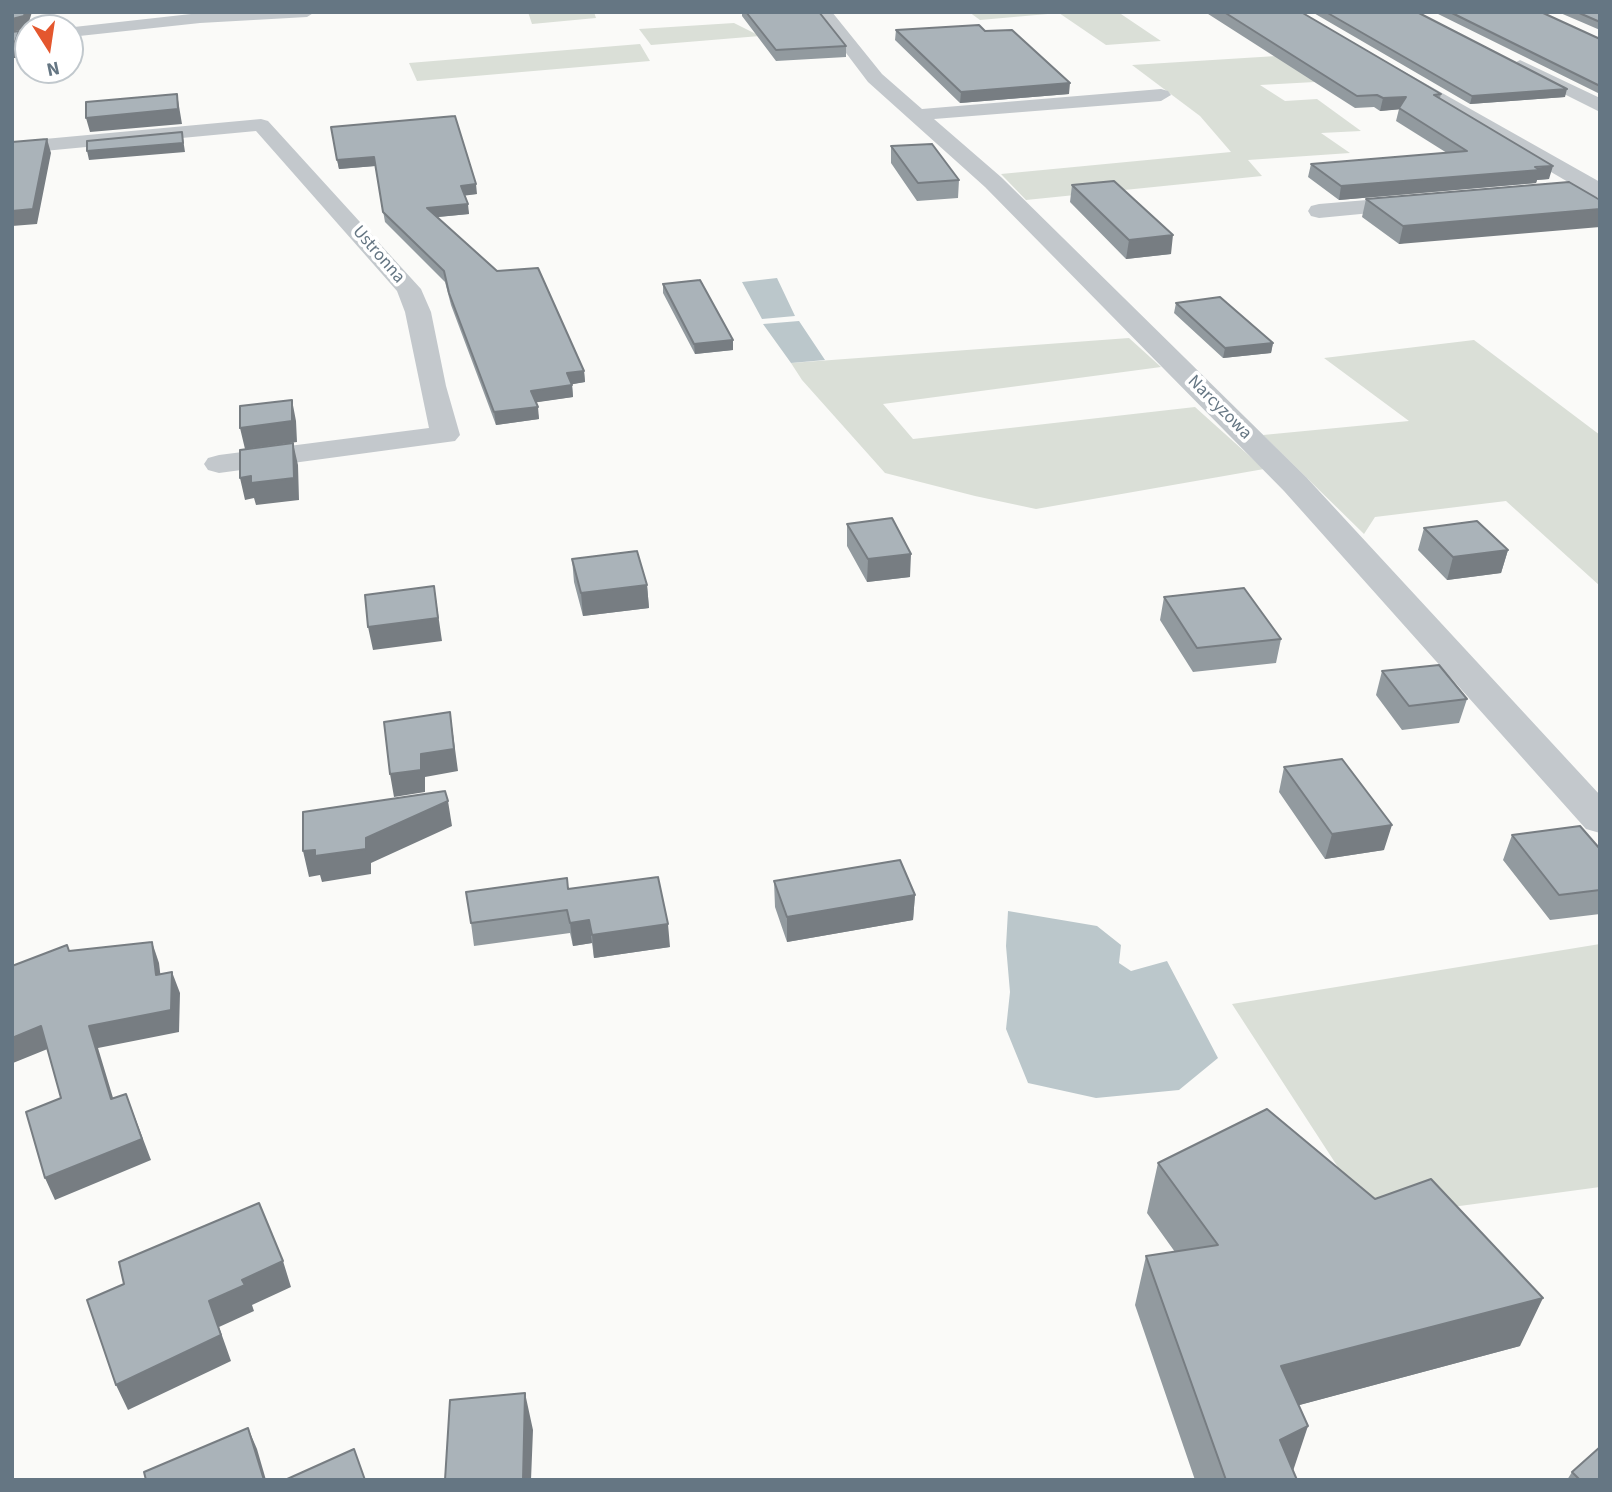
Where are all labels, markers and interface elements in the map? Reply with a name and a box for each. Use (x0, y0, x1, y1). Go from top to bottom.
north arrow (14, 14, 84, 84)
text: N (44, 54, 62, 83)
street label: Ustronna (347, 222, 409, 288)
street label: Narcyzowa (1182, 371, 1256, 445)

